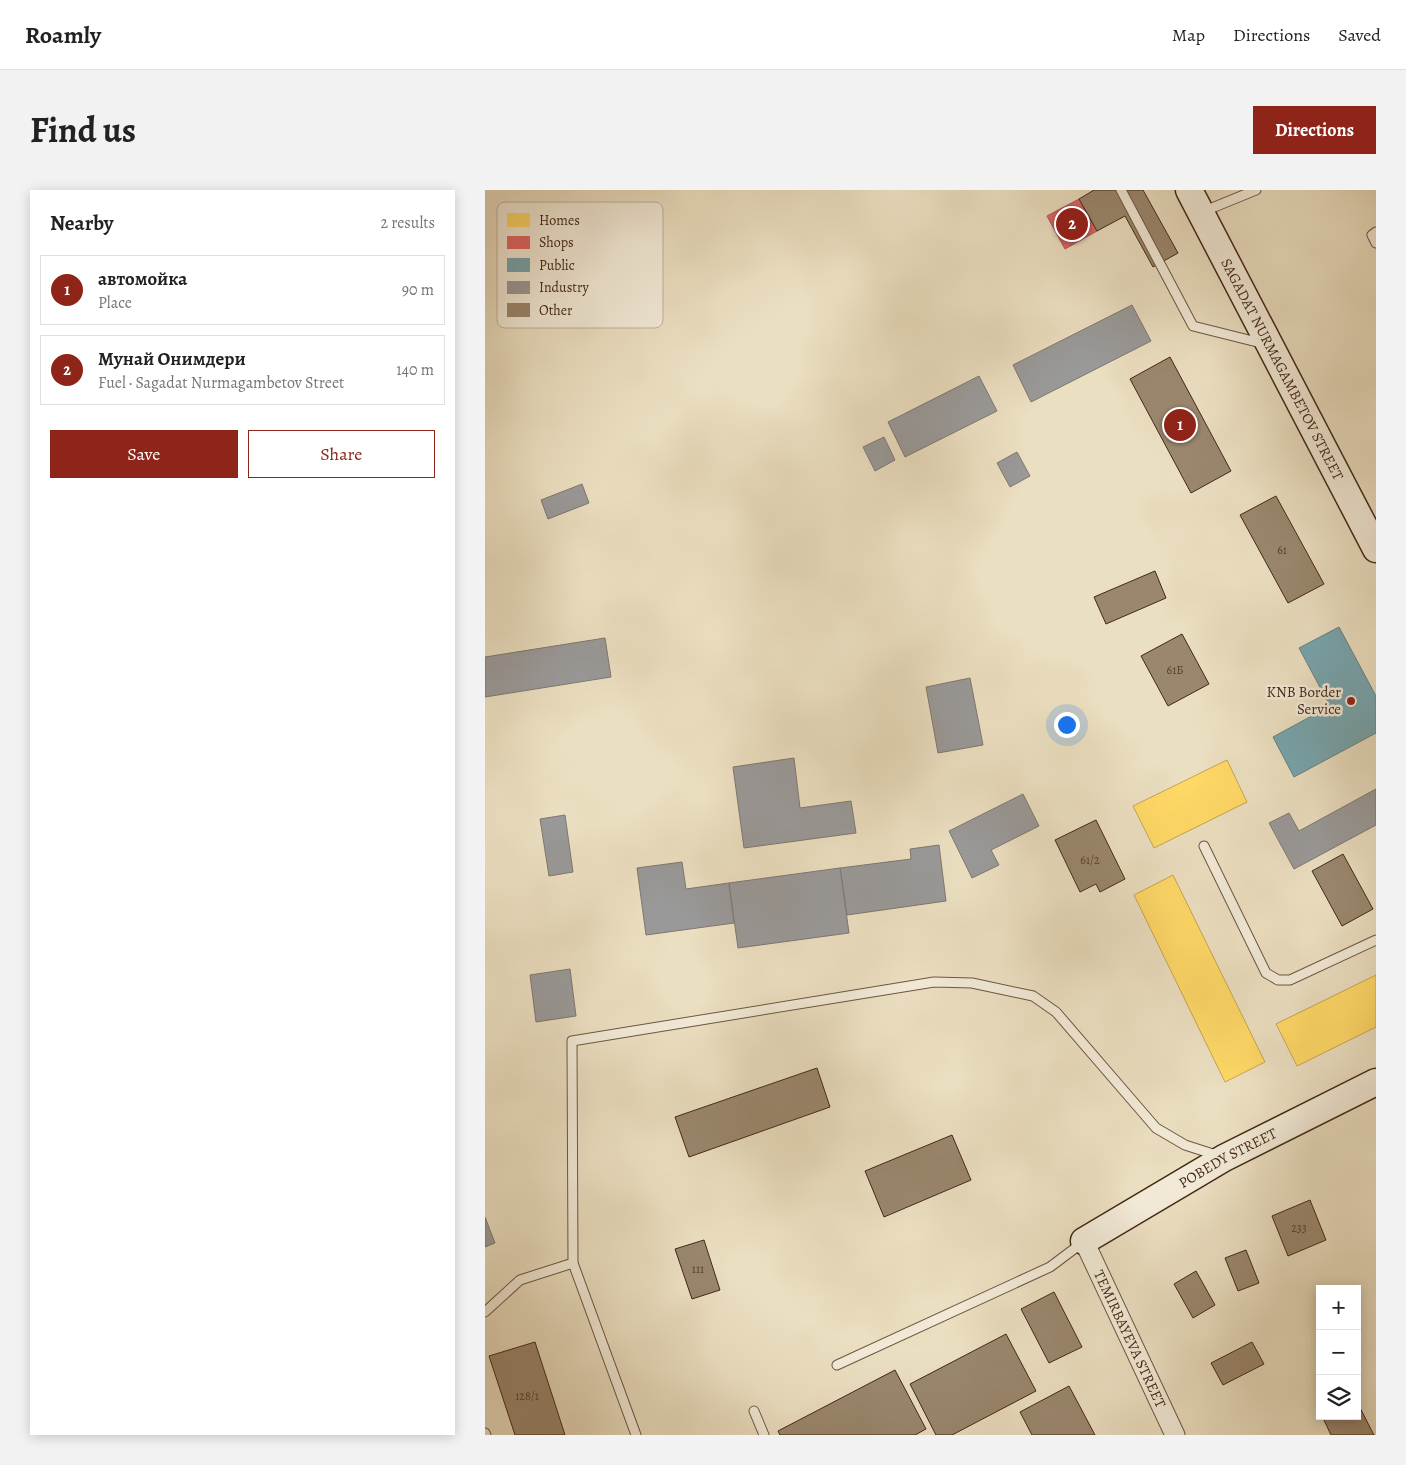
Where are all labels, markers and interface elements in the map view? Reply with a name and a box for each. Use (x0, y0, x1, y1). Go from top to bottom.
text: Roamly (25, 19, 101, 51)
text: Map (1172, 23, 1205, 47)
text: Directions (1233, 23, 1310, 47)
text: Saved (1338, 23, 1381, 47)
text: Find us (30, 106, 136, 154)
button: Directions (1253, 106, 1376, 154)
legend (497, 202, 663, 328)
pin: 2 (1056, 205, 1088, 243)
text: Nearby (50, 209, 113, 237)
text: Homes (539, 211, 580, 230)
text: 2 results (380, 212, 435, 234)
text: Shops (539, 233, 574, 252)
street label: SAGADAT NURMAGAMBETOV STREET (1216, 255, 1349, 484)
text: Public (539, 256, 575, 275)
text: автомойка (98, 266, 187, 292)
text: Industry (539, 278, 589, 297)
text: 1 (64, 279, 70, 301)
text: 90 m (402, 279, 434, 301)
text: Place (98, 292, 132, 314)
text: Other (539, 301, 573, 320)
text: Мунай Онимдери (98, 346, 246, 372)
text: 2 (63, 359, 71, 381)
text: 140 m (396, 359, 434, 381)
text: Fuel · Sagadat Nurmagambetov Street (98, 372, 344, 394)
pin: 1 (1164, 406, 1196, 444)
button: Save (50, 430, 238, 478)
button: Share (248, 430, 435, 478)
house number: 61 (1277, 542, 1287, 558)
house number: 61Б (1167, 662, 1183, 678)
place label: KNB Border Service (1266, 682, 1341, 719)
marker: KNB Border Service (1345, 695, 1357, 707)
your location (1054, 712, 1080, 738)
house number: 61/2 (1080, 852, 1100, 868)
street label: POBEDY STREET (1175, 1123, 1281, 1193)
house number: 233 (1291, 1220, 1307, 1236)
house number: 111 (692, 1261, 704, 1277)
street label: TEMIRBAYEVA STREET (1089, 1267, 1171, 1412)
map controls (1316, 1285, 1361, 1420)
button: + (1316, 1285, 1361, 1330)
button: − (1316, 1330, 1361, 1375)
button: layers (1316, 1375, 1361, 1420)
house number: 128/1 (515, 1388, 539, 1404)

